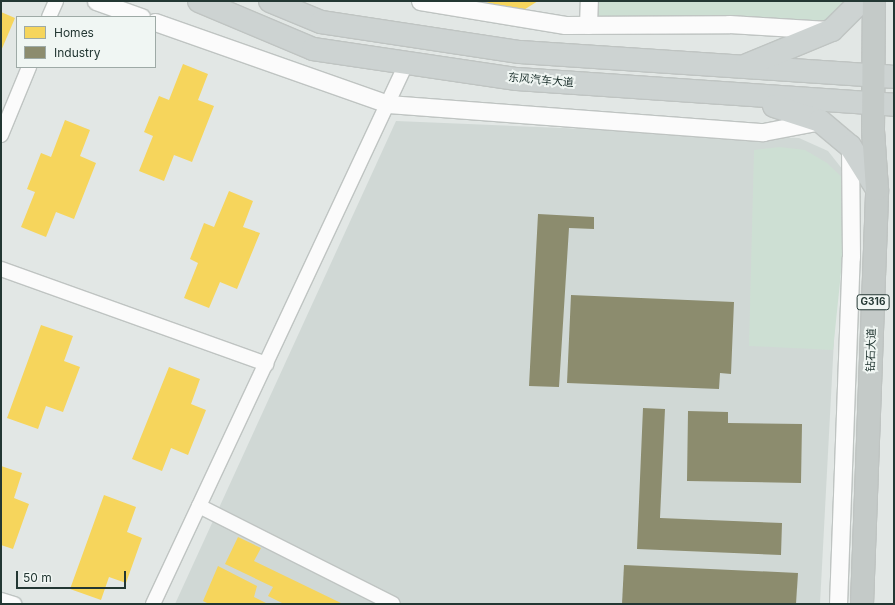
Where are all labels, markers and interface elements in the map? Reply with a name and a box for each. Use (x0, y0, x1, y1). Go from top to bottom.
legend (16, 16, 156, 68)
text: Homes (54, 25, 94, 40)
text: Industry (54, 45, 100, 60)
street label: 东风汽车大道 (508, 71, 574, 89)
road number: G316 (856, 294, 890, 310)
street label: 钻石大道 (864, 328, 878, 372)
scale bar (18, 563, 128, 589)
text: 50 m (23, 570, 52, 585)

